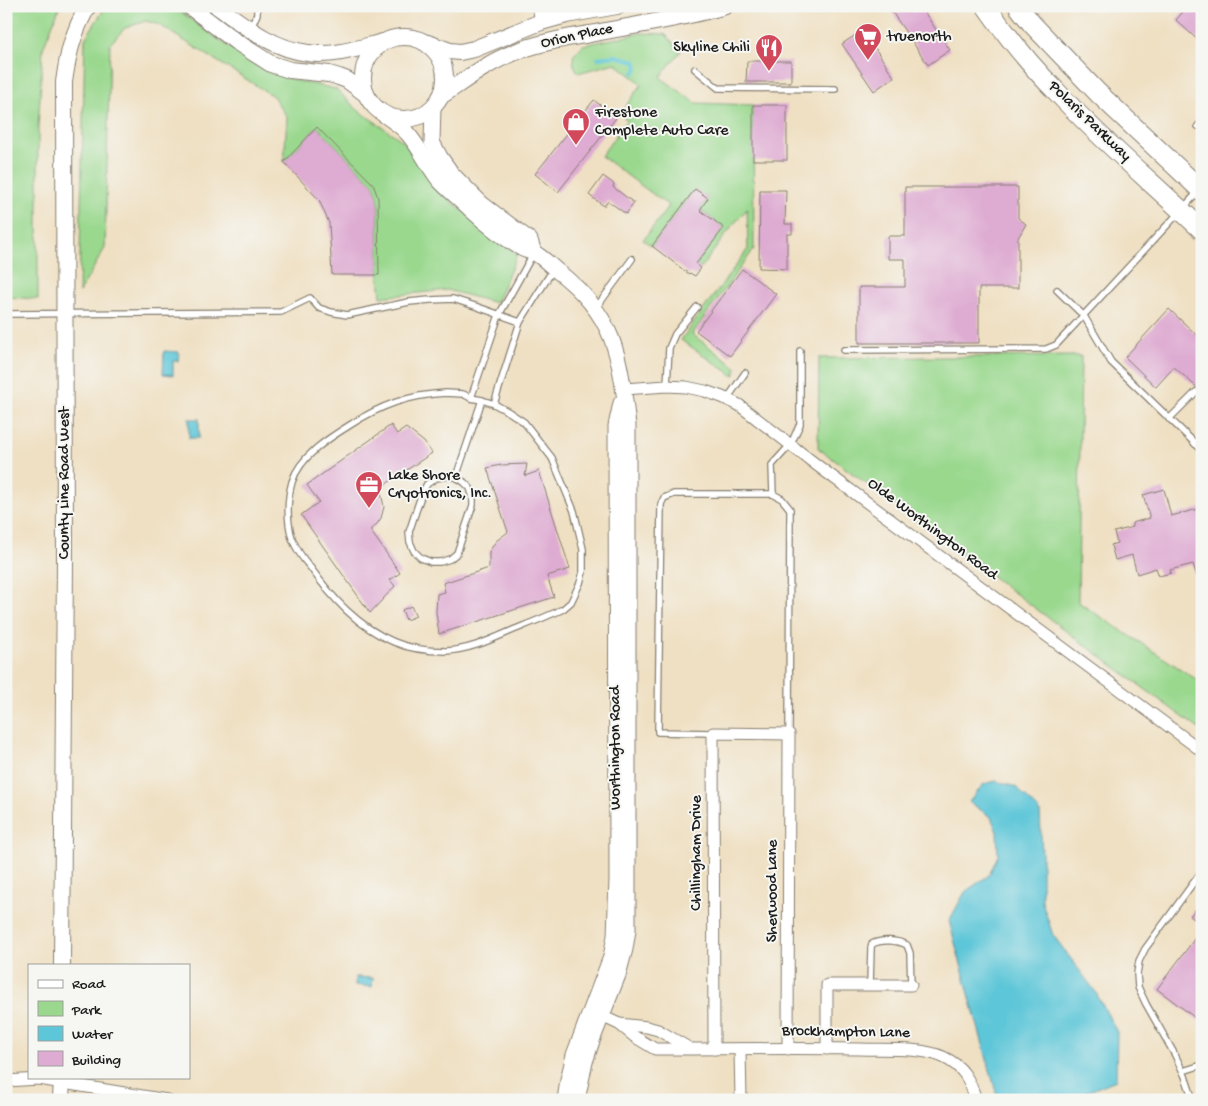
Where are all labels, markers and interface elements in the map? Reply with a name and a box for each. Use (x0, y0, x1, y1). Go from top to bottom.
street label: Orion Place (539, 20, 616, 54)
supermarket icon: truenorth (853, 22, 883, 61)
place label: truenorth (886, 28, 952, 47)
restaurant icon: Skyline Chili (754, 33, 784, 72)
place label: Skyline Chili (673, 39, 750, 58)
street label: Polaris Parkway (1043, 77, 1135, 166)
place label: Firestone Complete Auto Care (594, 104, 729, 141)
shop icon: Firestone Complete Auto Care (561, 107, 591, 146)
street label: County Line Road West (56, 405, 75, 559)
place label: Lake Shore Cryotronics, Inc. (388, 467, 492, 504)
office icon: Lake Shore Cryotronics, Inc. (354, 470, 384, 509)
street label: Olde Worthington Road (863, 475, 1002, 586)
street label: Worthington Road (607, 684, 626, 810)
street label: Chillingham Drive (688, 795, 707, 911)
street label: Sherwood Lane (764, 839, 783, 942)
legend (28, 964, 190, 1078)
text: Road (72, 976, 106, 994)
text: Park (71, 1002, 102, 1020)
street label: Brockhampton Lane (781, 1022, 911, 1044)
text: Water (72, 1026, 114, 1044)
text: Building (71, 1052, 121, 1070)

